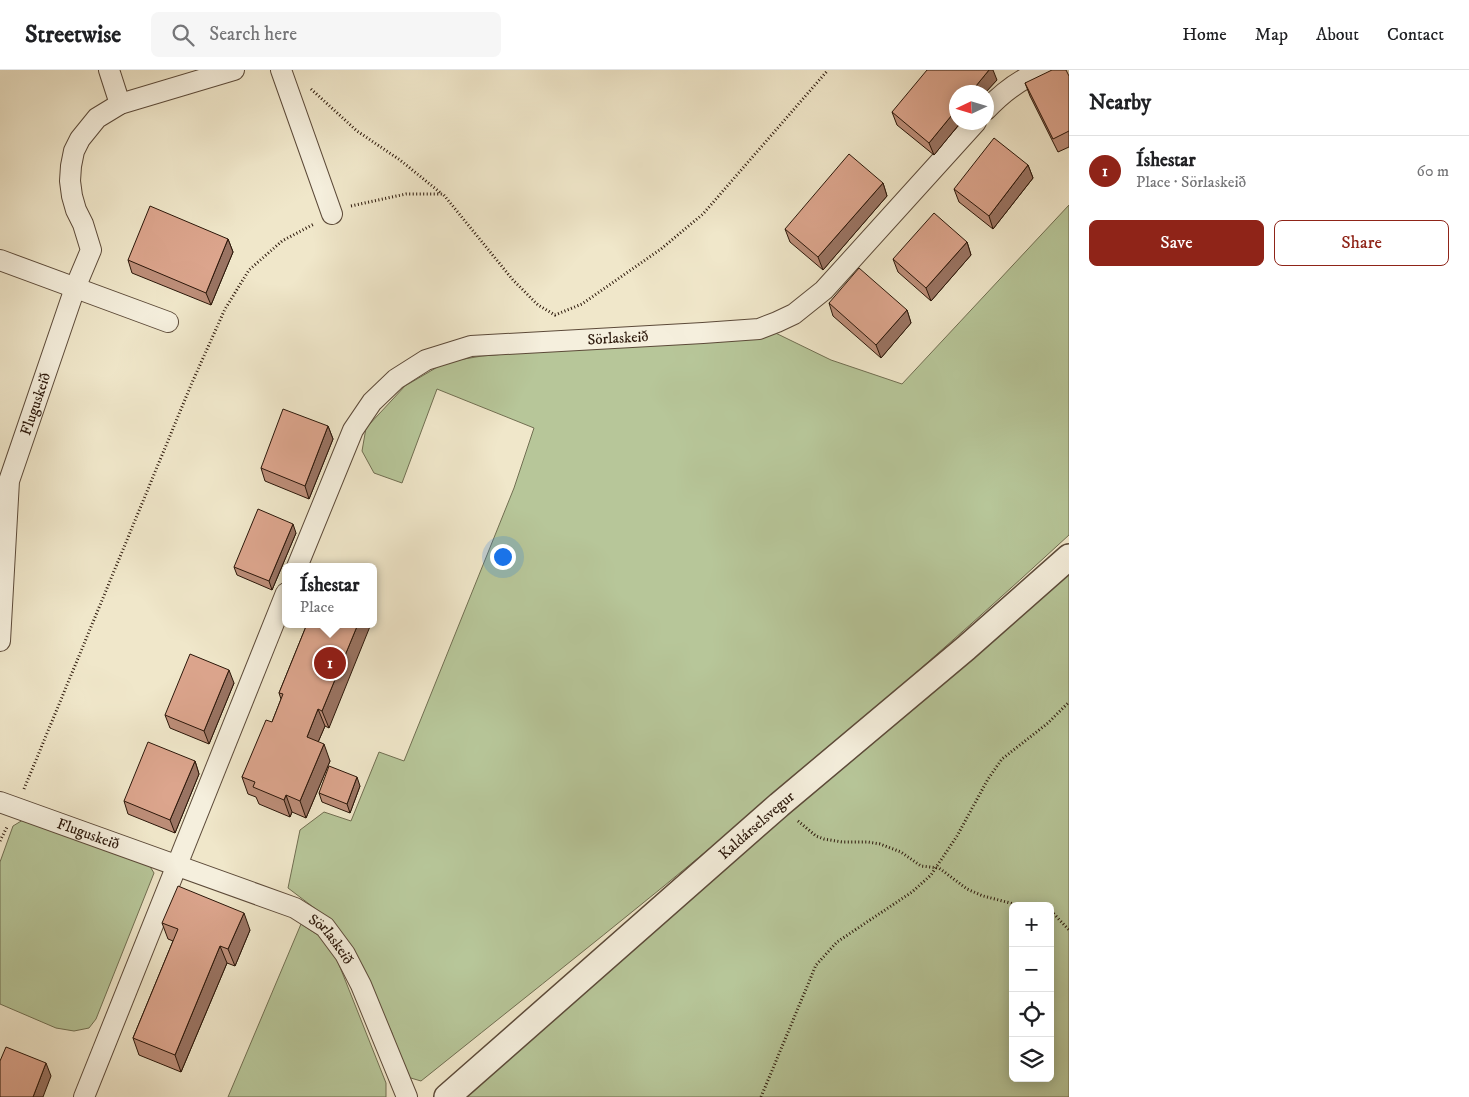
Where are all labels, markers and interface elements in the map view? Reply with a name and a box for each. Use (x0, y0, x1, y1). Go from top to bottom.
search box (151, 12, 501, 57)
text: Streetwise (25, 20, 121, 50)
icon: search (169, 21, 197, 49)
text: Search here (209, 23, 297, 46)
text: Home (1182, 24, 1227, 46)
text: Map (1255, 24, 1288, 46)
text: About (1316, 24, 1359, 46)
text: Contact (1387, 24, 1444, 46)
north arrow (949, 85, 994, 130)
text: Nearby (1089, 90, 1151, 116)
text: Íshestar (1136, 149, 1196, 172)
text: 1 (1102, 161, 1108, 181)
text: 60 m (1417, 161, 1449, 181)
text: Place · Sörlaskeið (1136, 172, 1246, 192)
button: Save (1089, 220, 1264, 266)
button: Share (1274, 220, 1449, 266)
street label: Sörlaskeið (587, 327, 649, 349)
street label: Fluguskeið (16, 370, 55, 438)
your location (490, 544, 516, 570)
popup (282, 563, 377, 628)
text: Íshestar (300, 574, 359, 597)
text: Place (300, 597, 334, 617)
pin: 1 (314, 644, 346, 682)
street label: Kaldárselsvegur (715, 786, 799, 863)
street label: Fluguskeið (55, 814, 122, 854)
map controls (1009, 902, 1054, 1082)
button: + (1009, 902, 1054, 947)
street label: Sörlaskeið (305, 910, 358, 967)
button: − (1009, 947, 1054, 992)
button: locate (1009, 992, 1054, 1037)
button: layers (1009, 1037, 1054, 1082)

